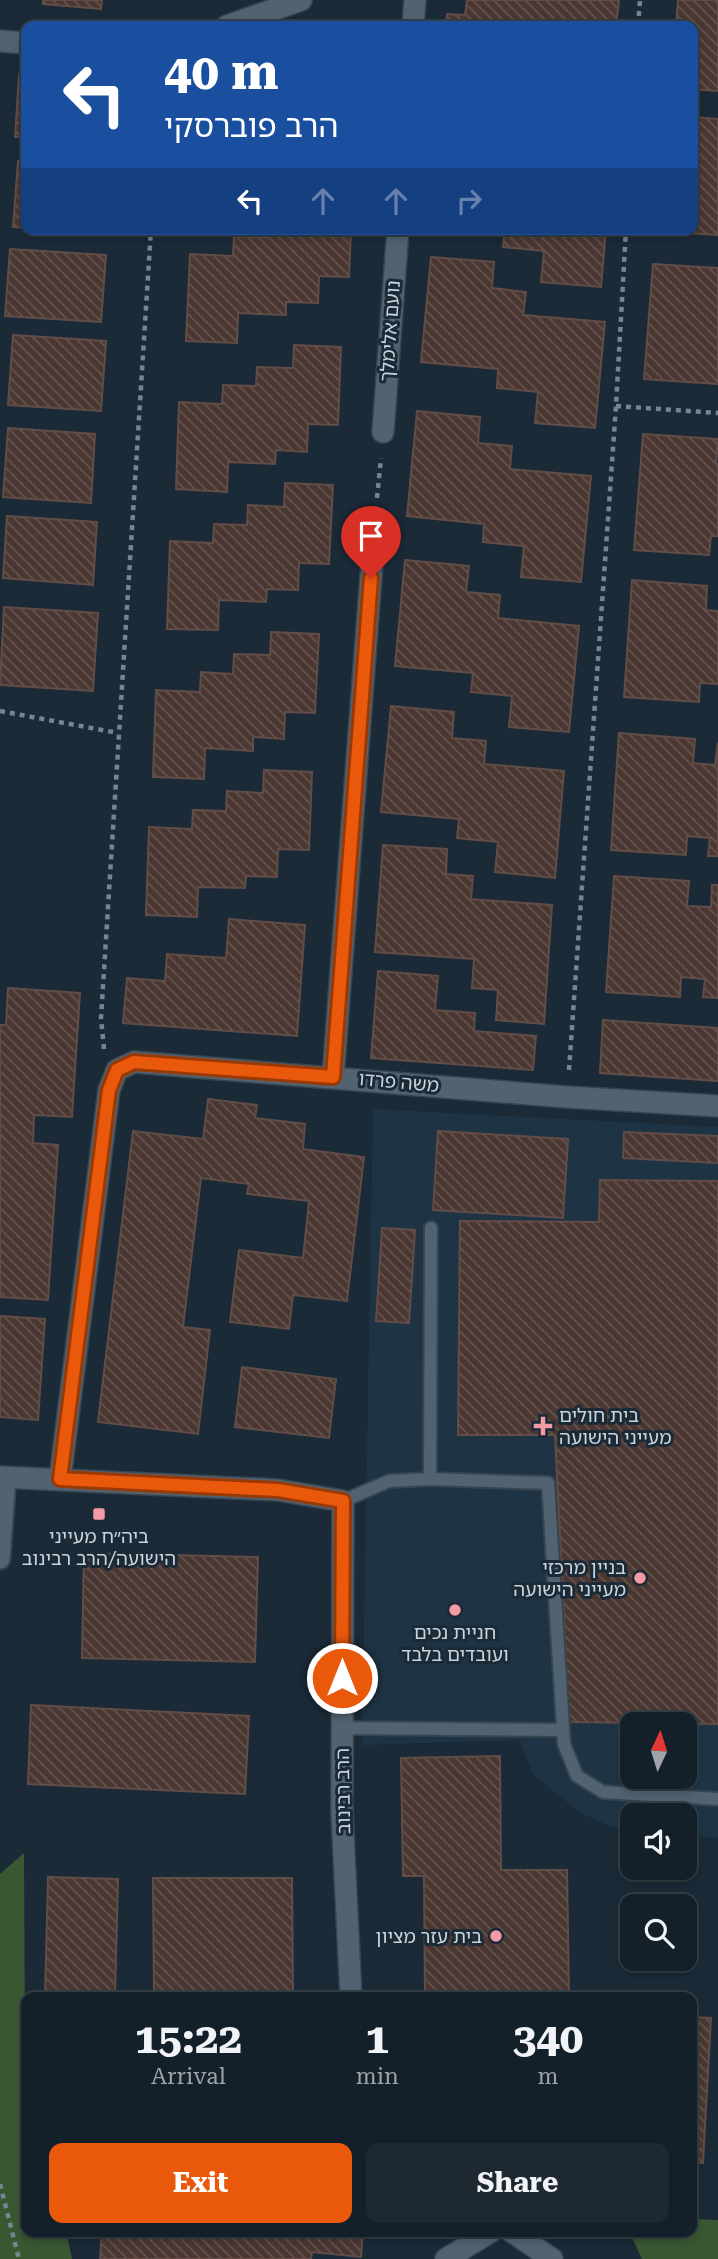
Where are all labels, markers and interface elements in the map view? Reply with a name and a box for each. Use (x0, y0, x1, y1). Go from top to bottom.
text: 40 m (164, 44, 279, 101)
icon: left (49, 49, 140, 140)
text: הרב פוברסקי (164, 107, 339, 145)
icon: left (231, 182, 269, 220)
icon: ahead (304, 182, 342, 220)
icon: ahead (377, 182, 415, 220)
icon: right (450, 182, 488, 220)
street label: נועם אלימלך (375, 280, 405, 382)
pin (341, 506, 401, 578)
icon: arrive (352, 517, 390, 555)
street label: משה פרדו (358, 1067, 440, 1097)
place label: בית חולים מעייני הישועה (559, 1404, 672, 1449)
marker: בית חולים מעייני הישועה (533, 1416, 553, 1436)
marker: ביה״ח מעייני הישועה/הרב רבינוב (91, 1506, 107, 1522)
place label: ביה״ח מעייני הישועה/הרב רבינוב (22, 1525, 176, 1570)
place label: בניין מרכזי מעייני הישועה (513, 1556, 626, 1601)
marker: בניין מרכזי מעייני הישועה (632, 1570, 648, 1586)
marker: חניית נכים ועובדים בלבד (447, 1602, 463, 1618)
place label: חניית נכים ועובדים בלבד (401, 1621, 509, 1666)
position arrow (305, 1641, 379, 1715)
north arrow (620, 1712, 696, 1788)
map controls (620, 1712, 697, 1971)
street label: הרב רבינוב (331, 1748, 355, 1834)
button: sound (620, 1803, 697, 1880)
button: search (620, 1894, 697, 1971)
place label: בית עזר מציון (376, 1925, 482, 1948)
marker: בית עזר מציון (488, 1928, 504, 1944)
text: 15:22 (135, 2014, 242, 2063)
text: 1 (366, 2014, 389, 2063)
text: 340 (513, 2014, 583, 2063)
text: Arrival (151, 2063, 226, 2090)
text: min (356, 2063, 399, 2090)
text: m (537, 2063, 558, 2090)
button: Exit (49, 2143, 352, 2223)
button: Share (366, 2143, 669, 2223)

